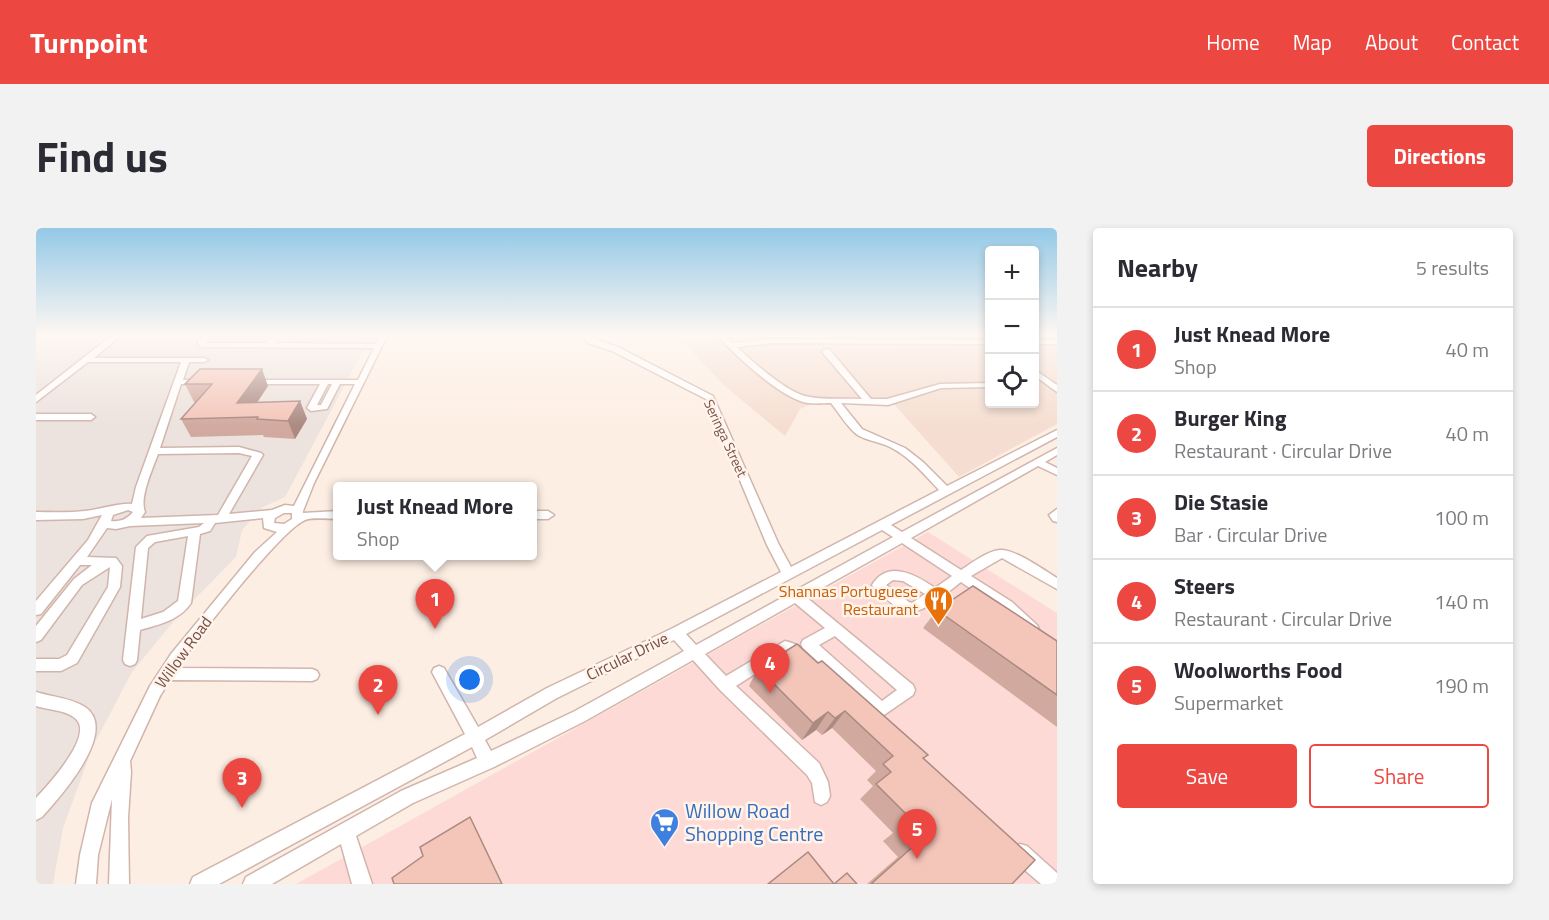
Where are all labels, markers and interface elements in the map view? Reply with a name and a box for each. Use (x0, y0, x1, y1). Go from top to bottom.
text: Turnpoint (30, 21, 148, 64)
text: Home (1206, 26, 1260, 58)
text: Map (1293, 26, 1332, 58)
text: About (1365, 26, 1418, 58)
text: Contact (1451, 26, 1519, 58)
text: Find us (36, 124, 168, 188)
button: Directions (1367, 125, 1513, 187)
map controls (985, 246, 1039, 408)
button: + (985, 246, 1039, 300)
text: Nearby (1117, 248, 1198, 287)
text: 5 results (1416, 252, 1489, 283)
button: − (985, 300, 1039, 354)
text: Just Knead More (1174, 317, 1330, 351)
text: 1 (1131, 334, 1142, 365)
text: 40 m (1445, 334, 1489, 365)
text: Shop (1174, 351, 1217, 382)
button: locate (985, 354, 1039, 408)
street label: Seringa Street (699, 396, 753, 480)
text: Burger King (1174, 401, 1286, 435)
text: 2 (1131, 418, 1142, 449)
text: 40 m (1445, 418, 1489, 449)
text: Restaurant · Circular Drive (1174, 435, 1392, 466)
popup (333, 482, 537, 560)
text: Die Stasie (1174, 485, 1268, 519)
text: Just Knead More (357, 489, 513, 523)
text: 3 (1131, 502, 1142, 533)
text: 100 m (1434, 502, 1489, 533)
text: Bar · Circular Drive (1174, 519, 1327, 550)
text: Shop (357, 523, 400, 554)
text: Steers (1174, 569, 1235, 603)
place label: Shannas Portuguese Restaurant (779, 579, 918, 621)
pin: 1 (416, 580, 454, 629)
restaurant icon: Shannas Portuguese Restaurant (923, 584, 955, 626)
text: 4 (1131, 586, 1142, 617)
text: 140 m (1434, 586, 1489, 617)
text: Restaurant · Circular Drive (1174, 603, 1392, 634)
street label: Willow Road (149, 611, 217, 693)
street label: Circular Drive (582, 626, 672, 686)
pin: 4 (750, 644, 790, 693)
text: Woolworths Food (1174, 653, 1342, 687)
your location (455, 665, 484, 694)
pin: 2 (358, 666, 398, 715)
text: 5 (1131, 670, 1142, 701)
text: 190 m (1434, 670, 1489, 701)
text: Supermarket (1174, 687, 1283, 718)
button: Save (1117, 744, 1297, 808)
button: Share (1309, 744, 1489, 808)
pin: 3 (222, 758, 262, 808)
place label: Willow Road Shopping Centre (685, 795, 823, 849)
supermarket icon: Willow Road Shopping Centre (648, 806, 680, 848)
pin: 5 (898, 810, 936, 859)

